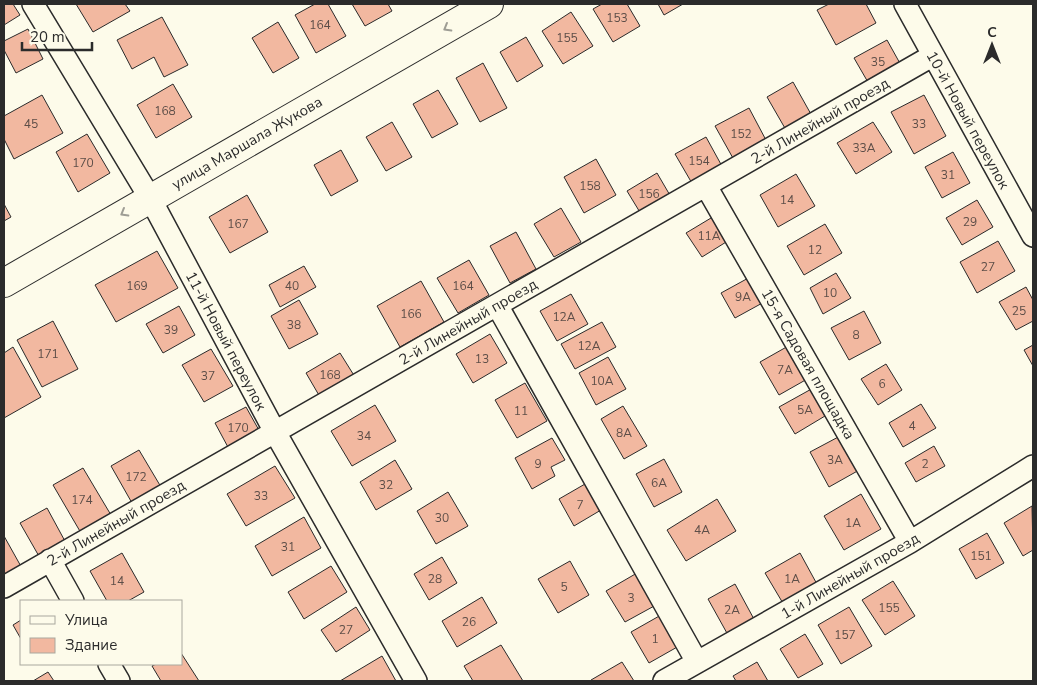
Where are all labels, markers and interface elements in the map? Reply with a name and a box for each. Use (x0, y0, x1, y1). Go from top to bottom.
house number: 153 (606, 10, 628, 26)
house number: 164 (309, 17, 331, 33)
scale bar (22, 20, 92, 52)
north arrow (967, 20, 1017, 70)
one-way arrow (444, 22, 453, 32)
text: С (987, 23, 997, 42)
text: 20 m (30, 27, 65, 47)
house number: 155 (556, 30, 578, 46)
street label: 10-й Новый переулок (922, 47, 1014, 193)
house number: 35 (871, 54, 885, 70)
street label: 2-й Линейный проезд (747, 73, 893, 169)
street label: улица Маршала Жукова (168, 92, 326, 194)
house number: 168 (154, 103, 176, 119)
house number: 45 (24, 116, 38, 132)
house number: 33 (912, 116, 926, 132)
house number: 152 (730, 126, 752, 142)
house number: 33А (852, 140, 876, 156)
house number: 154 (688, 153, 710, 169)
house number: 170 (72, 155, 94, 171)
house number: 31 (941, 167, 955, 183)
house number: 158 (579, 178, 601, 194)
house number: 156 (638, 186, 660, 202)
house number: 14 (780, 192, 794, 208)
one-way arrow (121, 207, 130, 217)
house number: 29 (963, 214, 977, 230)
house number: 167 (227, 216, 249, 232)
house number: 11А (697, 228, 721, 244)
house number: 12 (808, 242, 822, 258)
house number: 27 (981, 259, 995, 275)
street label: 11-й Новый переулок (181, 268, 271, 414)
street label: 2-й Линейный проезд (395, 274, 541, 370)
house number: 169 (126, 278, 148, 294)
house number: 40 (285, 278, 299, 294)
house number: 164 (452, 278, 474, 294)
street label: 15-я Садовая площадка (757, 285, 859, 443)
house number: 10 (823, 285, 837, 301)
house number: 9А (735, 289, 751, 305)
house number: 25 (1012, 303, 1026, 319)
house number: 166 (400, 306, 422, 322)
house number: 12А (552, 309, 576, 325)
house number: 38 (287, 317, 301, 333)
house number: 39 (164, 322, 178, 338)
house number: 8 (852, 327, 860, 343)
house number: 12А (577, 338, 601, 354)
house number: 171 (37, 346, 59, 362)
house number: 13 (475, 351, 489, 367)
house number: 7А (777, 362, 793, 378)
house number: 168 (319, 367, 341, 383)
house number: 37 (201, 368, 215, 384)
house number: 10А (590, 373, 614, 389)
house number: 6 (878, 376, 886, 392)
house number: 5А (797, 402, 813, 418)
house number: 11 (514, 403, 528, 419)
house number: 4 (908, 418, 916, 434)
house number: 170 (227, 420, 249, 436)
house number: 8А (616, 425, 632, 441)
house number: 34 (357, 428, 371, 444)
house number: 3А (827, 452, 843, 468)
house number: 9 (534, 456, 542, 472)
house number: 2 (921, 456, 929, 472)
house number: 172 (125, 469, 147, 485)
street label: 2-й Линейный проезд (43, 475, 189, 571)
house number: 6А (651, 475, 667, 491)
house number: 32 (379, 477, 393, 493)
house number: 33 (254, 488, 268, 504)
house number: 174 (71, 492, 93, 508)
house number: 7 (576, 497, 584, 513)
house number: 30 (435, 510, 449, 526)
house number: 1А (845, 515, 861, 531)
house number: 4А (694, 522, 710, 538)
street label: 1-й Линейный проезд (777, 528, 923, 624)
house number: 31 (281, 539, 295, 555)
house number: 151 (970, 548, 992, 564)
house number: 28 (428, 571, 442, 587)
house number: 1А (784, 571, 800, 587)
house number: 14 (110, 573, 124, 589)
house number: 5 (560, 579, 568, 595)
house number: 3 (627, 590, 635, 606)
legend (20, 600, 182, 665)
house number: 155 (878, 600, 900, 616)
house number: 2А (724, 602, 740, 618)
text: Улица (64, 610, 108, 630)
house number: 26 (462, 614, 476, 630)
house number: 27 (339, 622, 353, 638)
house number: 157 (834, 627, 856, 643)
house number: 1 (651, 631, 659, 647)
text: Здание (65, 635, 117, 655)

